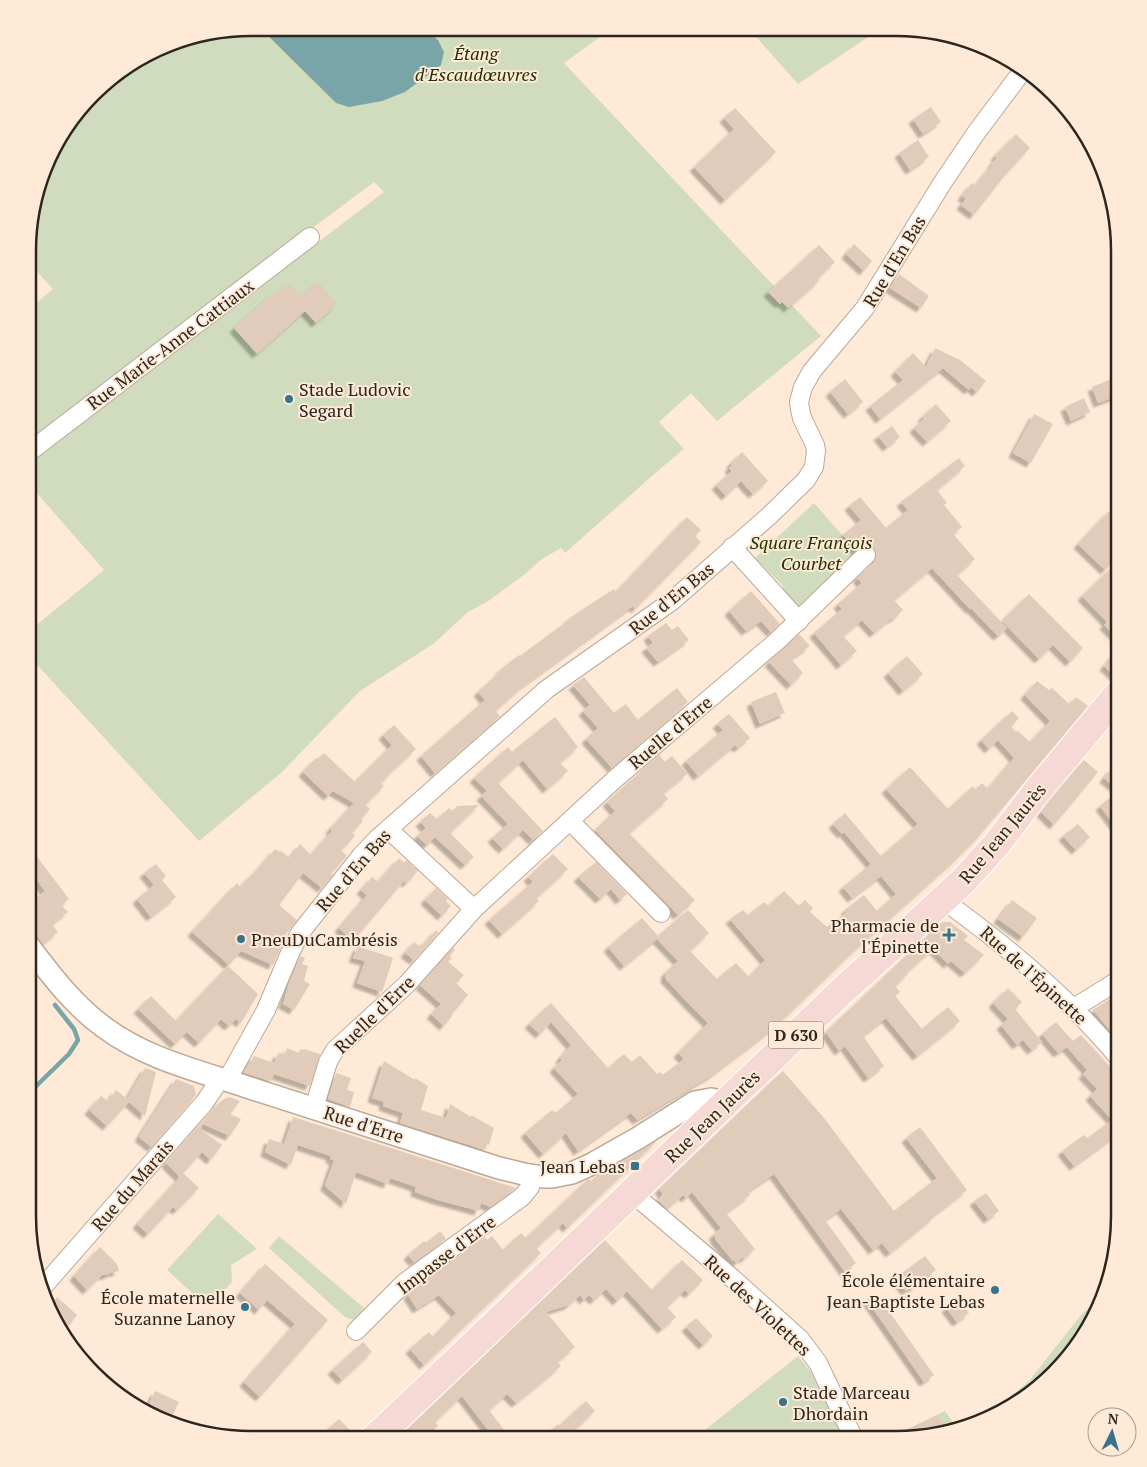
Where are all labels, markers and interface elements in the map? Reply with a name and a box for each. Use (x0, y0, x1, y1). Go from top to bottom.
park label: Étang d'Escaudœuvres (415, 41, 537, 86)
street label: Rue d'En Bas (857, 211, 931, 311)
street label: Rue Marie-Anne Cattiaux (81, 273, 259, 415)
place label: Stade Ludovic Segard (299, 377, 411, 422)
marker: Stade Ludovic Segard (283, 393, 295, 405)
park label: Square François Courbet (749, 530, 873, 575)
street label: Rue d'En Bas (624, 556, 718, 640)
street label: Ruelle d'Erre (623, 690, 717, 774)
street label: Rue Jean Jaurès (953, 778, 1051, 888)
street label: Rue d'En Bas (310, 823, 396, 917)
place label: Pharmacie de l'Épinette (831, 913, 939, 958)
street label: Rue de l'Épinette (975, 920, 1093, 1030)
place label: PneuDuCambrésis (251, 927, 398, 951)
marker: Pharmacie de l'Épinette (943, 929, 955, 941)
marker: PneuDuCambrésis (235, 933, 247, 945)
street label: Ruelle d'Erre (329, 970, 419, 1058)
road number: D 630 (768, 1022, 824, 1048)
street label: Rue Jean Jaurès (659, 1064, 765, 1168)
street label: Rue d'Erre (321, 1100, 407, 1148)
street label: Rue du Marais (86, 1134, 178, 1236)
place label: Jean Lebas (540, 1154, 625, 1178)
marker: Jean Lebas (629, 1160, 641, 1172)
street label: Impasse d'Erre (392, 1209, 500, 1299)
street label: Rue des Violettes (699, 1249, 817, 1361)
place label: École élémentaire Jean-Baptiste Lebas (827, 1268, 985, 1313)
marker: École élémentaire Jean-Baptiste Lebas (989, 1284, 1001, 1296)
place label: École maternelle Suzanne Lanoy (101, 1285, 236, 1330)
marker: École maternelle Suzanne Lanoy (239, 1301, 251, 1313)
place label: Stade Marceau Dhordain (793, 1380, 910, 1425)
marker: Stade Marceau Dhordain (777, 1396, 789, 1408)
north arrow (1087, 1407, 1137, 1457)
text: N (1107, 1409, 1120, 1429)

